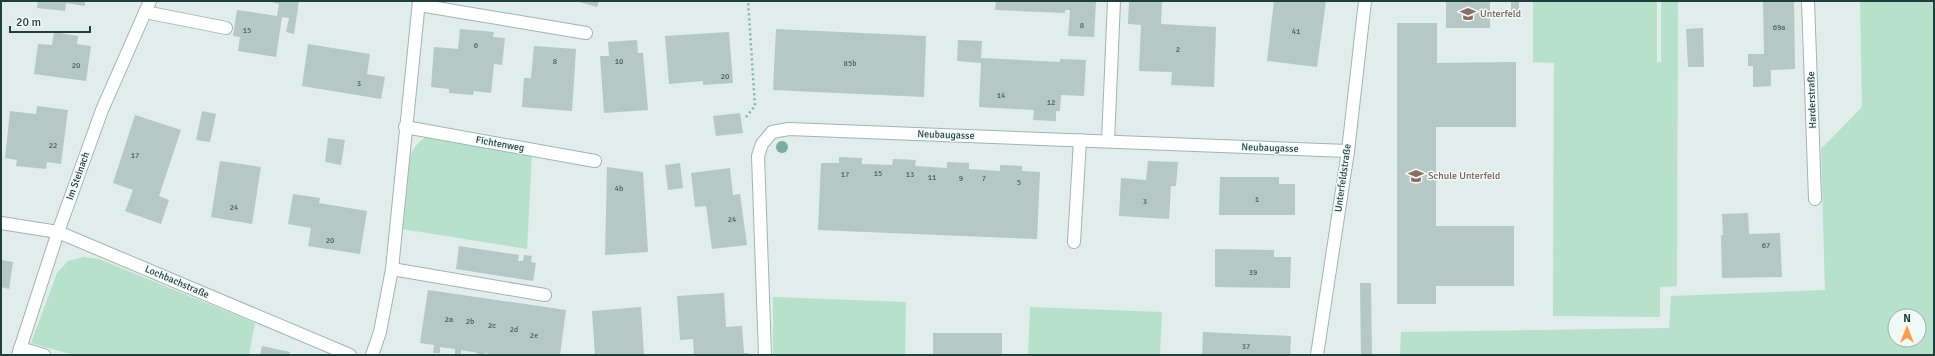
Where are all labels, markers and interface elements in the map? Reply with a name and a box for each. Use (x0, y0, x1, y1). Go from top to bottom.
school or university icon: Unterfeld (1459, 5, 1477, 23)
scale bar (10, 8, 90, 34)
place label: Unterfeld (1480, 8, 1521, 20)
text: 20 m (16, 15, 41, 30)
house number: 8 (1080, 20, 1084, 30)
house number: 69a (1773, 22, 1785, 32)
house number: 15 (243, 25, 251, 35)
house number: 41 (1292, 26, 1300, 36)
house number: 6 (474, 40, 478, 50)
house number: 2 (1176, 44, 1180, 54)
house number: 8 (553, 56, 557, 66)
house number: 10 (615, 56, 623, 66)
house number: 85b (844, 58, 856, 68)
house number: 20 (72, 60, 80, 70)
house number: 20 (721, 71, 729, 81)
street label: Harderstraße (1805, 71, 1819, 129)
house number: 3 (357, 78, 361, 88)
house number: 14 (997, 90, 1006, 100)
house number: 12 (1047, 97, 1055, 107)
street label: Neubaugasse (917, 128, 975, 142)
street label: Fichtenweg (475, 134, 525, 154)
house number: 22 (49, 140, 57, 150)
street label: Neubaugasse (1241, 141, 1299, 155)
street label: Unterfeldstraße (1332, 143, 1354, 213)
street label: Im Steinach (64, 150, 92, 202)
house number: 17 (131, 150, 139, 160)
school or university icon: Schule Unterfeld (1407, 167, 1425, 185)
house number: 15 (874, 168, 882, 178)
house number: 17 (841, 169, 849, 179)
house number: 13 (906, 169, 914, 179)
place label: Schule Unterfeld (1428, 170, 1500, 182)
house number: 11 (928, 172, 936, 182)
house number: 9 (959, 173, 963, 183)
house number: 7 (982, 173, 986, 183)
house number: 5 (1017, 177, 1021, 187)
house number: 4b (615, 183, 623, 193)
house number: 1 (1255, 194, 1259, 204)
house number: 3 (1143, 196, 1147, 206)
house number: 24 (230, 202, 239, 212)
house number: 24 (728, 214, 737, 224)
house number: 20 (326, 235, 334, 245)
house number: 67 (1762, 240, 1770, 250)
street label: Lochbachstraße (143, 263, 211, 301)
house number: 39 (1249, 267, 1257, 277)
north arrow (1887, 308, 1927, 348)
text: N (1903, 312, 1911, 325)
house number: 2a (445, 314, 453, 324)
house number: 2b (466, 316, 474, 326)
house number: 2c (488, 320, 496, 330)
house number: 2d (510, 324, 518, 334)
house number: 2e (530, 330, 538, 340)
house number: 37 (1242, 341, 1250, 351)

